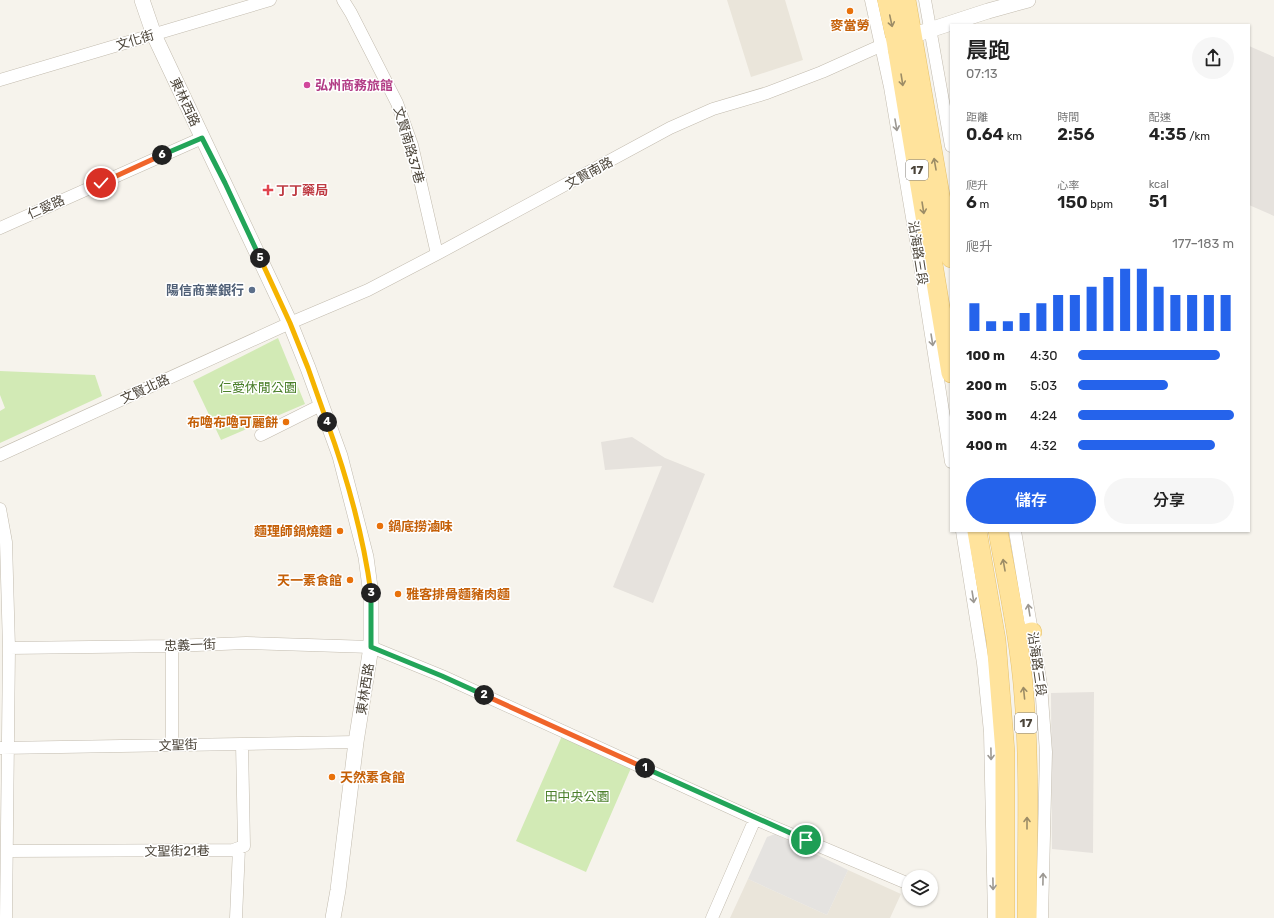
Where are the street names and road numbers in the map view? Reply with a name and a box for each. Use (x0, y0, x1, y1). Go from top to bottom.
street label: 文化街 (114, 27, 156, 53)
street label: 東林西路 (167, 75, 203, 129)
street label: 文賢南路37巷 (391, 105, 427, 185)
street label: 文賢南路 (563, 154, 615, 192)
road number: 17 (906, 160, 928, 180)
street label: 仁愛路 (25, 192, 67, 222)
street label: 沿海路三段 (906, 220, 930, 286)
street label: 文賢北路 (118, 372, 172, 406)
street label: 沿海路三段 (1025, 631, 1049, 697)
street label: 忠義一街 (164, 637, 216, 653)
street label: 東林西路 (354, 662, 376, 716)
road number: 17 (1015, 713, 1037, 733)
street label: 文聖街 (158, 737, 198, 753)
street label: 文聖街21巷 (144, 843, 210, 859)

